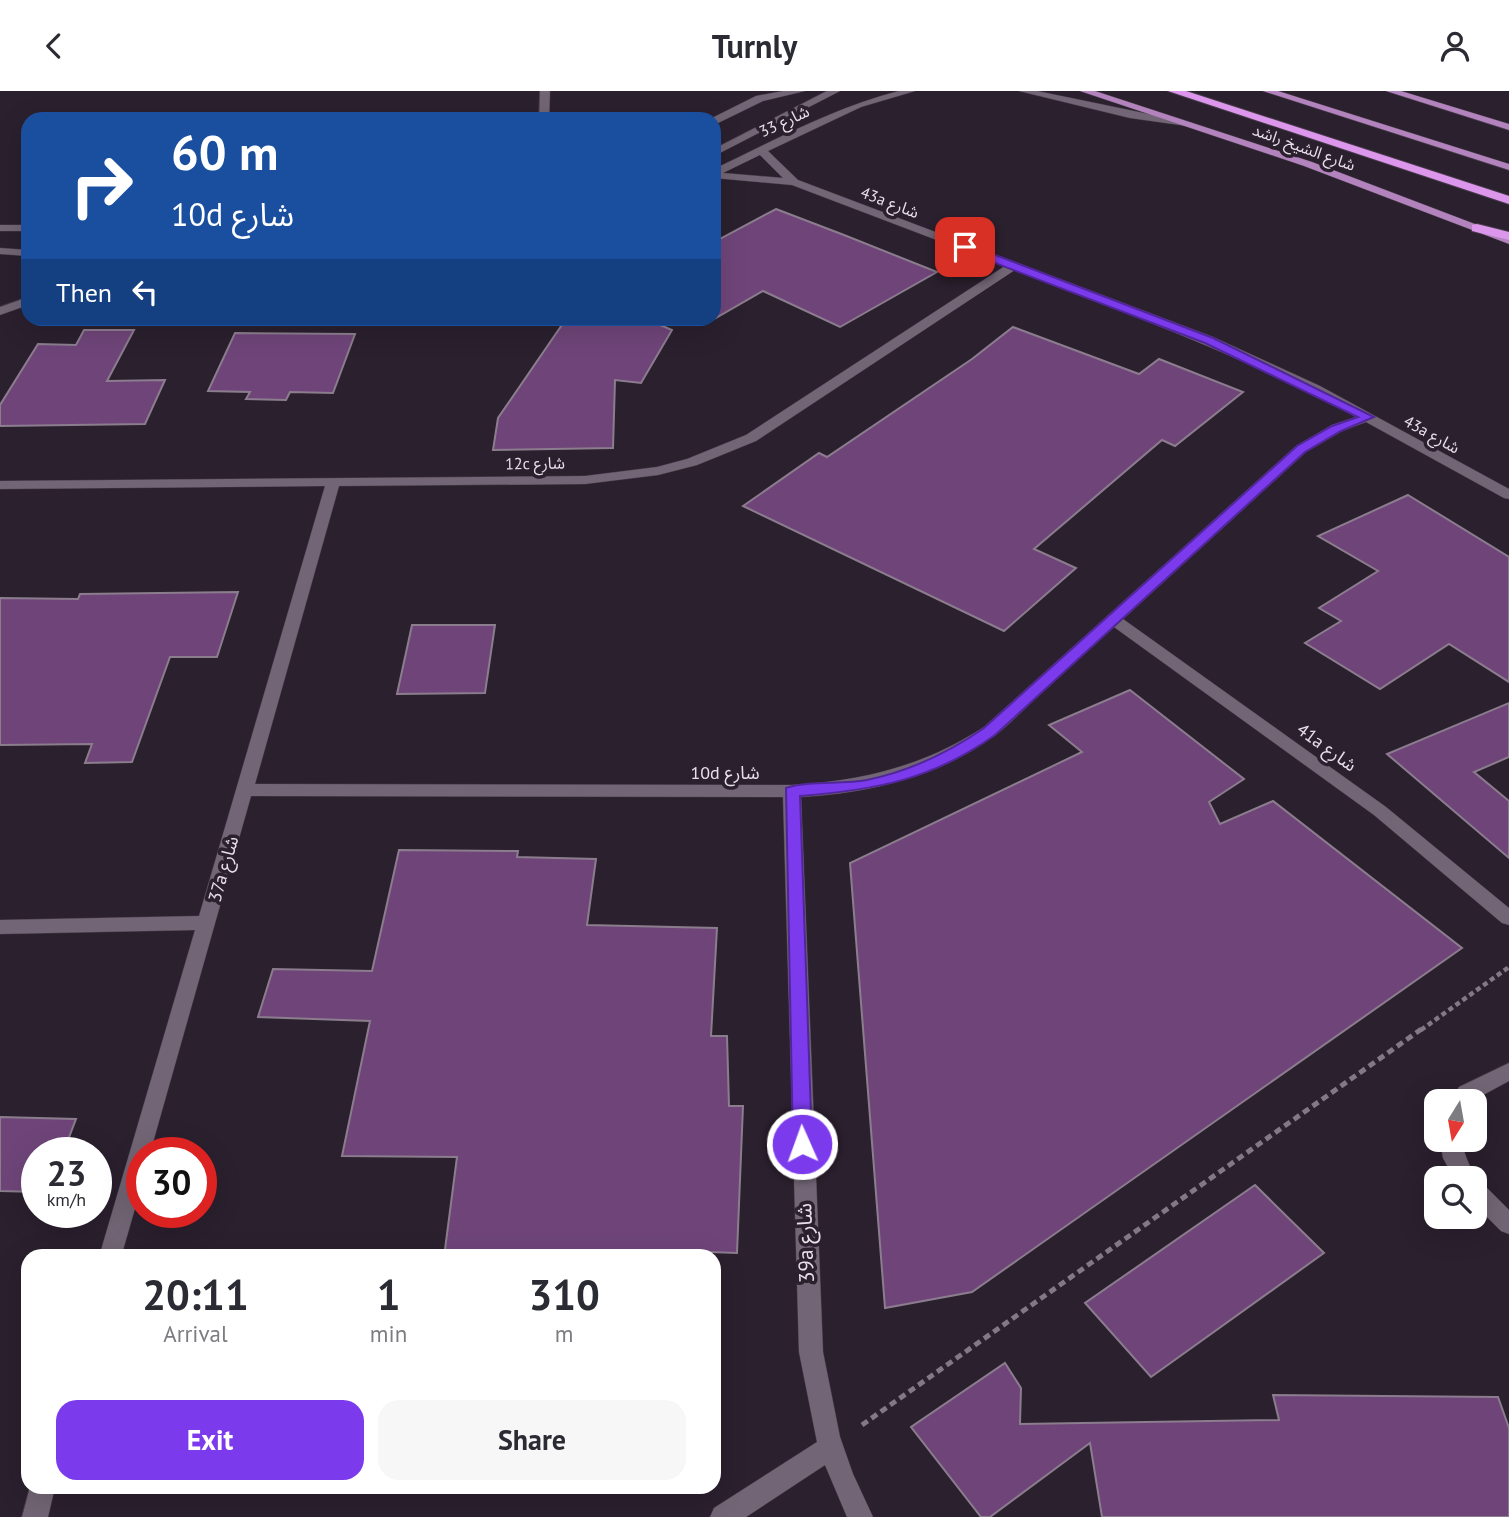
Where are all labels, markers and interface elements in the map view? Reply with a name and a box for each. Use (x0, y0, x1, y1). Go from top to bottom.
text: Turnly (712, 25, 797, 67)
icon: back (35, 27, 73, 65)
icon: person (1436, 27, 1474, 65)
street label: شارع 33 (756, 101, 813, 144)
street label: شارع الشيخ راشد (1249, 119, 1358, 178)
text: 60 m (171, 120, 278, 184)
icon: right (56, 140, 147, 231)
street label: 43a شارع (857, 182, 922, 225)
text: 10d شارع (171, 193, 294, 235)
pin (935, 217, 995, 277)
icon: arrive (946, 228, 984, 266)
icon: left (126, 273, 164, 311)
text: Then (56, 276, 112, 309)
street label: 43a شارع (1399, 411, 1463, 460)
street label: 12c شارع (505, 452, 565, 477)
street label: 41a شارع (1291, 718, 1361, 779)
street label: 10d شارع (690, 761, 760, 787)
street label: 37a شارع (203, 833, 246, 906)
north arrow (1424, 1089, 1488, 1151)
map controls (1424, 1089, 1487, 1229)
position arrow (765, 1107, 839, 1181)
speed limit sign: 30 (126, 1137, 217, 1228)
text: 23 (47, 1150, 86, 1196)
button: search (1424, 1166, 1487, 1229)
text: km/h (47, 1188, 86, 1211)
street label: 39a شارع (790, 1203, 822, 1283)
text: 20:11 (142, 1267, 249, 1322)
text: 1 (377, 1267, 400, 1322)
text: 310 (528, 1267, 600, 1322)
text: Arrival (163, 1319, 228, 1348)
text: min (370, 1319, 407, 1348)
text: m (555, 1319, 573, 1348)
button: Exit (56, 1400, 364, 1480)
button: Share (378, 1400, 686, 1480)

